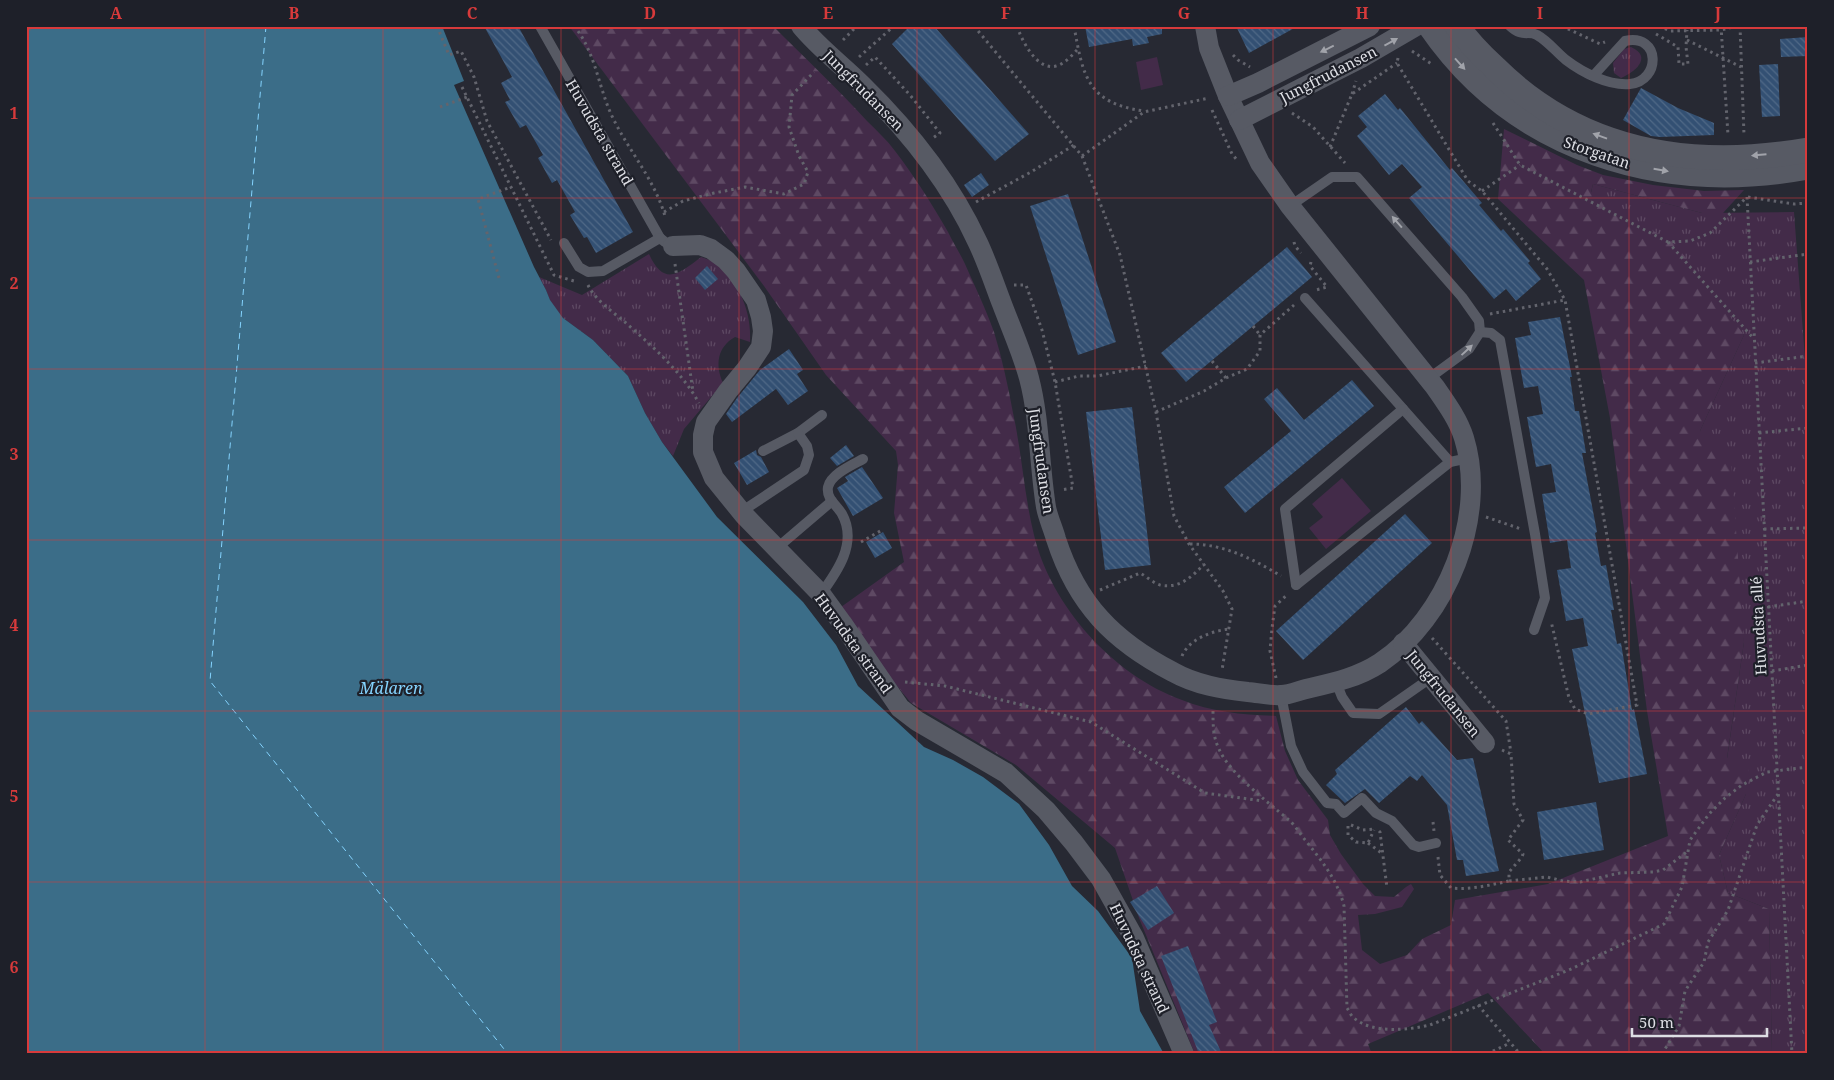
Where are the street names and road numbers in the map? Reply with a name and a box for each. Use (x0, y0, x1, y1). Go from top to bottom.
street label: Jungfrudansen (1275, 41, 1380, 108)
street label: Jungfrudansen (819, 45, 909, 135)
street label: Huvudsta strand (561, 75, 639, 189)
street label: Storgatan (1561, 131, 1633, 173)
street label: Jungfrudansen (1025, 406, 1059, 515)
street label: Huvudsta allé (1745, 576, 1771, 676)
street label: Huvudsta strand (811, 589, 897, 697)
street label: Jungfrudansen (1402, 645, 1486, 741)
street label: Huvudsta strand (1106, 900, 1174, 1016)

